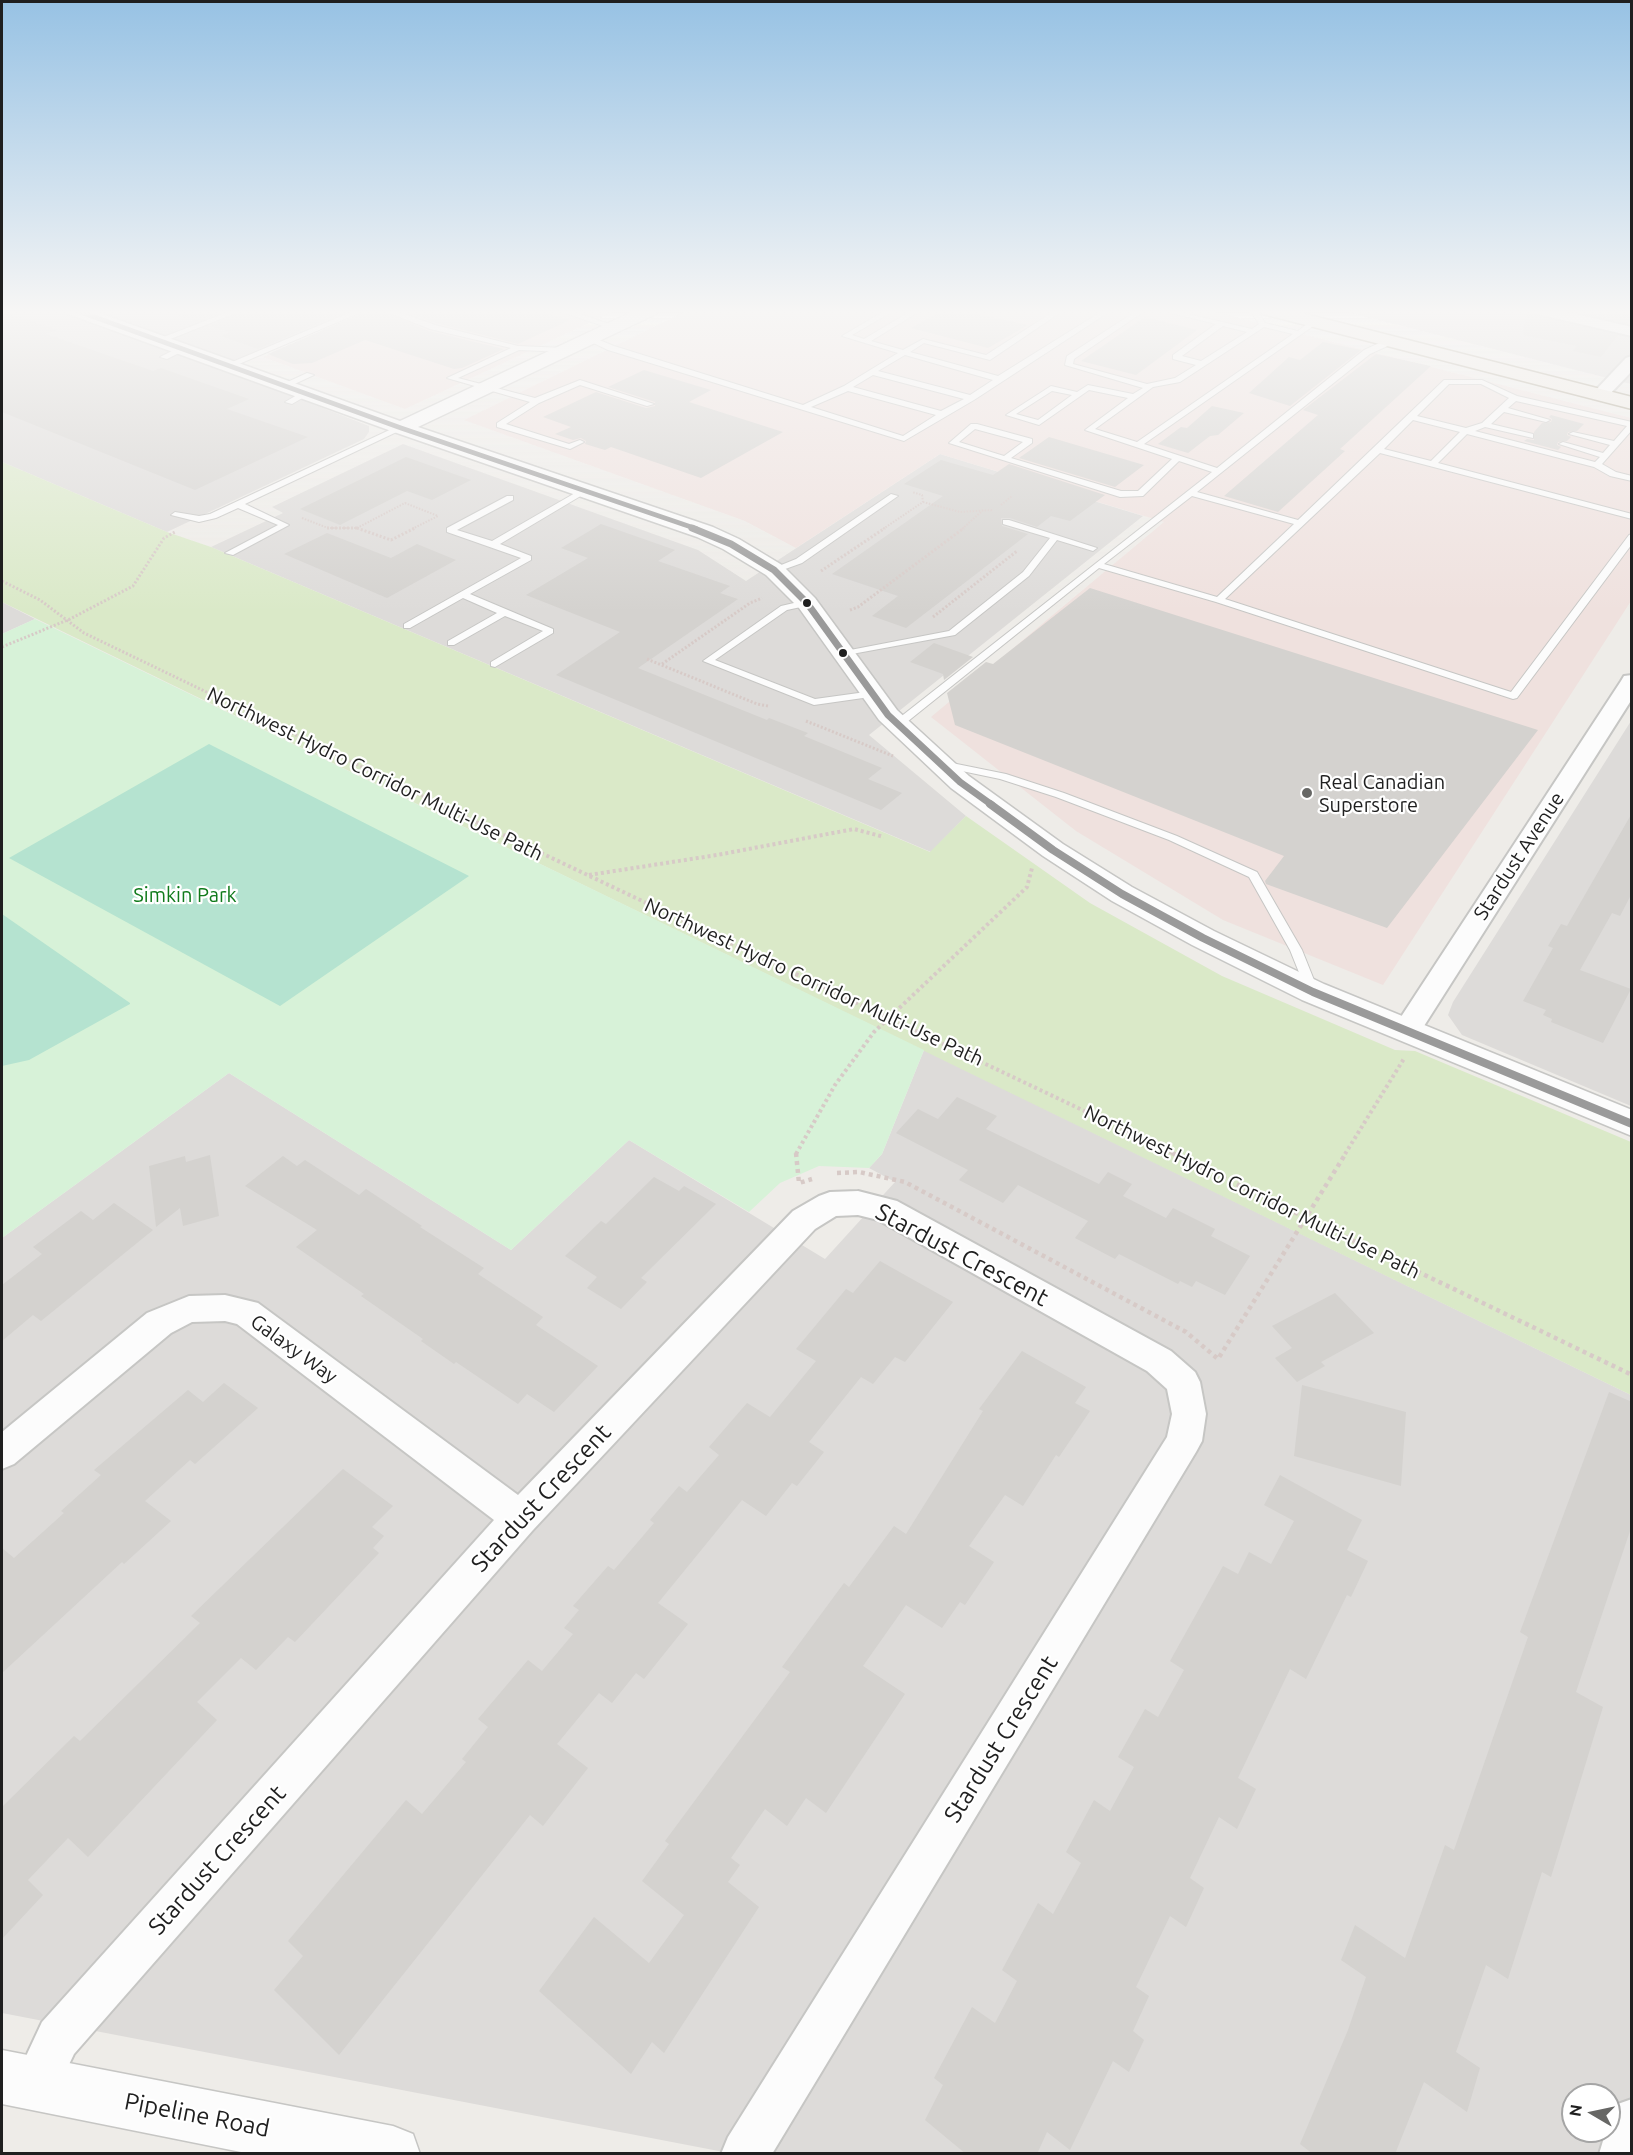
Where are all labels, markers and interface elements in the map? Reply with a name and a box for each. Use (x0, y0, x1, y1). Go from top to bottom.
unlabelled marker (801, 597, 813, 609)
unlabelled marker (837, 647, 849, 659)
street label: Northwest Hydro Corridor Multi-Use Path (203, 682, 547, 866)
place label: Real Canadian Superstore (1319, 770, 1445, 817)
marker: Real Canadian Superstore (1300, 786, 1314, 800)
street label: Stardust Avenue (1469, 788, 1569, 924)
park label: Simkin Park (133, 883, 237, 907)
street label: Northwest Hydro Corridor Multi-Use Path (641, 893, 987, 1071)
street label: Northwest Hydro Corridor Multi-Use Path (1080, 1100, 1424, 1284)
street label: Stardust Crescent (871, 1197, 1053, 1313)
street label: Galaxy Way (246, 1309, 342, 1389)
street label: Stardust Crescent (465, 1418, 617, 1578)
street label: Stardust Crescent (938, 1650, 1064, 1828)
street label: Stardust Crescent (142, 1779, 292, 1941)
north arrow (1561, 2083, 1621, 2143)
street label: Pipeline Road (122, 2087, 272, 2143)
text: N (1565, 2103, 1585, 2118)

